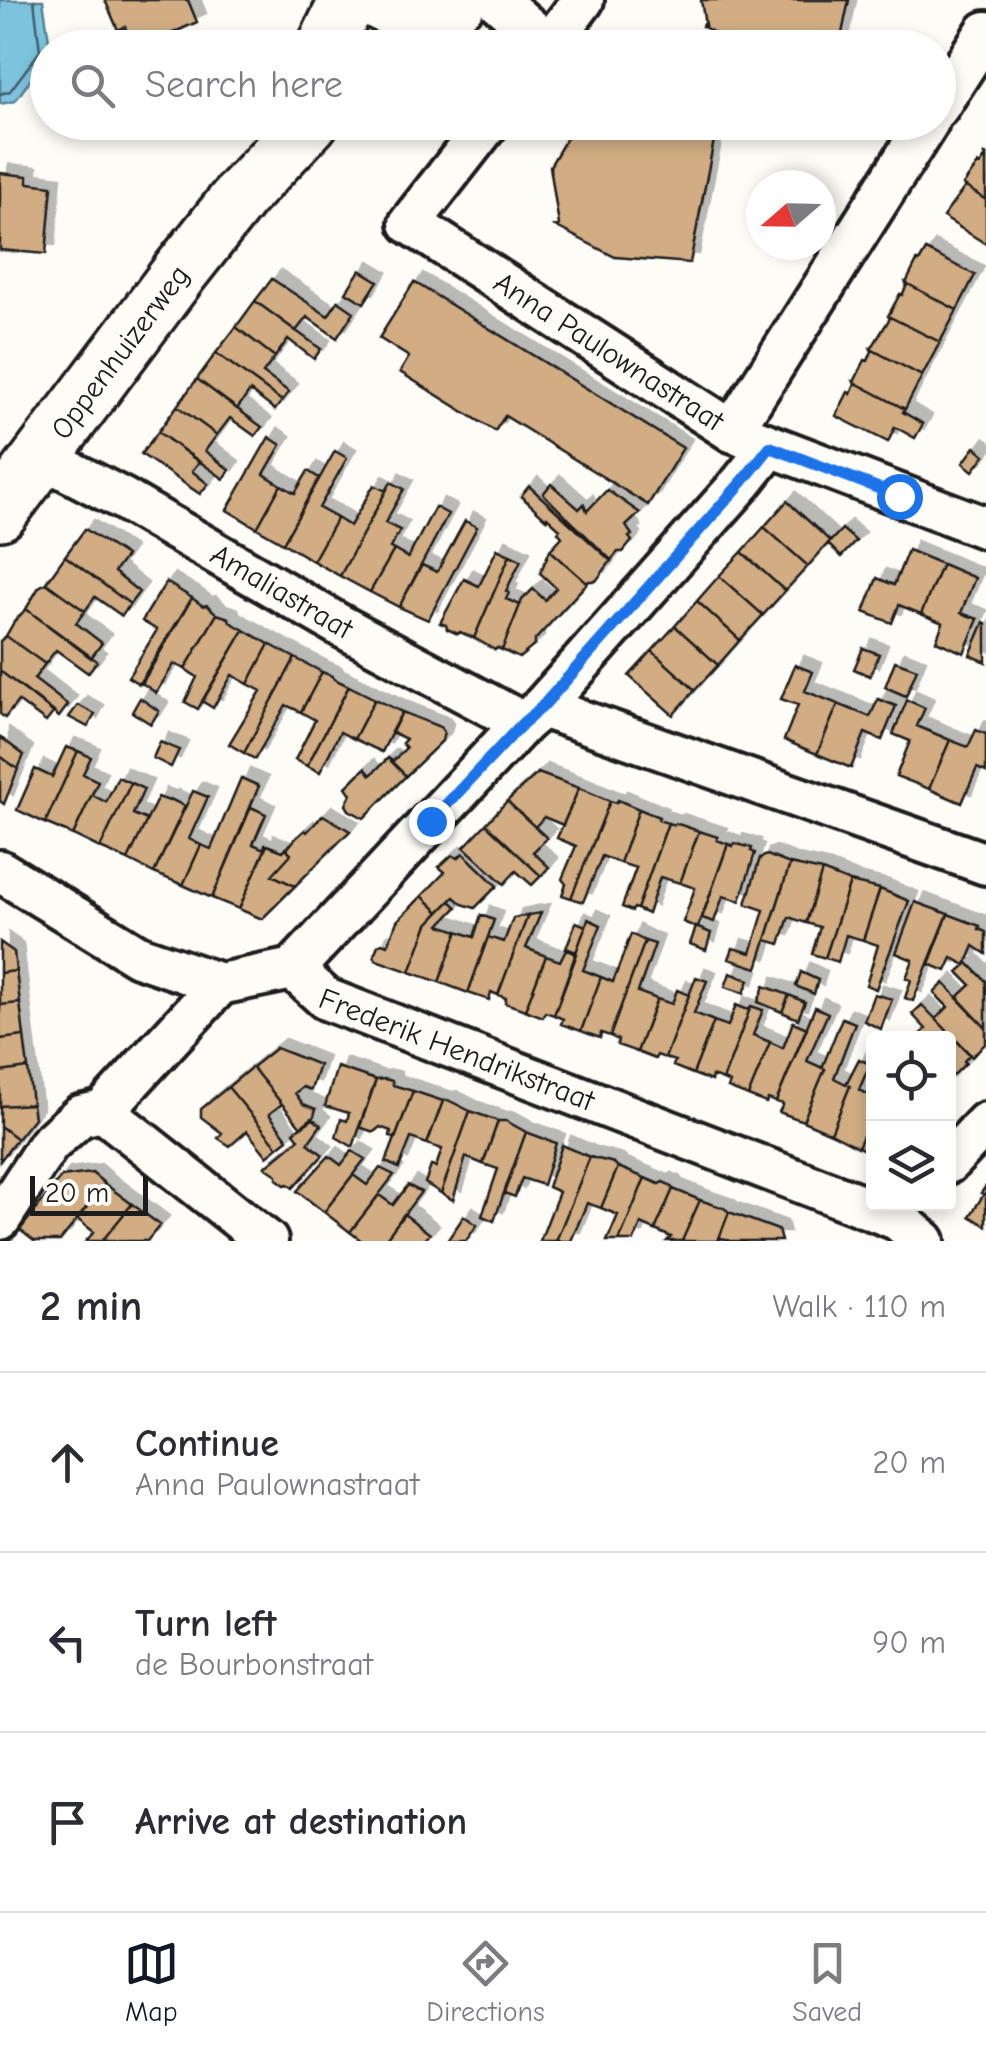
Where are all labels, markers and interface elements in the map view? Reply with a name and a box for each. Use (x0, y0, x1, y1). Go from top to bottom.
search box (30, 30, 956, 140)
icon: search (65, 58, 120, 113)
text: Search here (145, 63, 343, 107)
north arrow (746, 170, 836, 260)
street label: Oppenhuizerweg (43, 258, 197, 446)
street label: Anna Paulownastraat (487, 264, 732, 439)
route start (877, 474, 923, 520)
street label: Amaliastraat (204, 536, 360, 647)
route end (409, 799, 455, 845)
street label: Frederik Hendrikstraat (314, 980, 601, 1119)
map controls (866, 1031, 956, 1211)
button: locate (866, 1031, 956, 1121)
button: layers (866, 1121, 956, 1211)
scale bar (30, 1171, 148, 1216)
text: 20 m (45, 1177, 109, 1209)
text: 2 min (40, 1282, 142, 1331)
text: Walk · 110 m (772, 1288, 946, 1325)
text: Continue (135, 1422, 279, 1466)
icon: ahead (40, 1435, 95, 1490)
text: 20 m (873, 1444, 946, 1481)
text: Anna Paulownastraat (135, 1466, 419, 1503)
text: Turn left (135, 1602, 276, 1646)
icon: left (40, 1615, 95, 1670)
text: 90 m (872, 1624, 946, 1661)
text: de Bourbonstraat (135, 1646, 373, 1683)
icon: arrive (40, 1795, 95, 1850)
text: Arrive at destination (135, 1800, 467, 1844)
tab: Map (124, 1936, 179, 2028)
tab: Directions (426, 1936, 545, 2028)
tab: Saved (792, 1936, 862, 2028)

